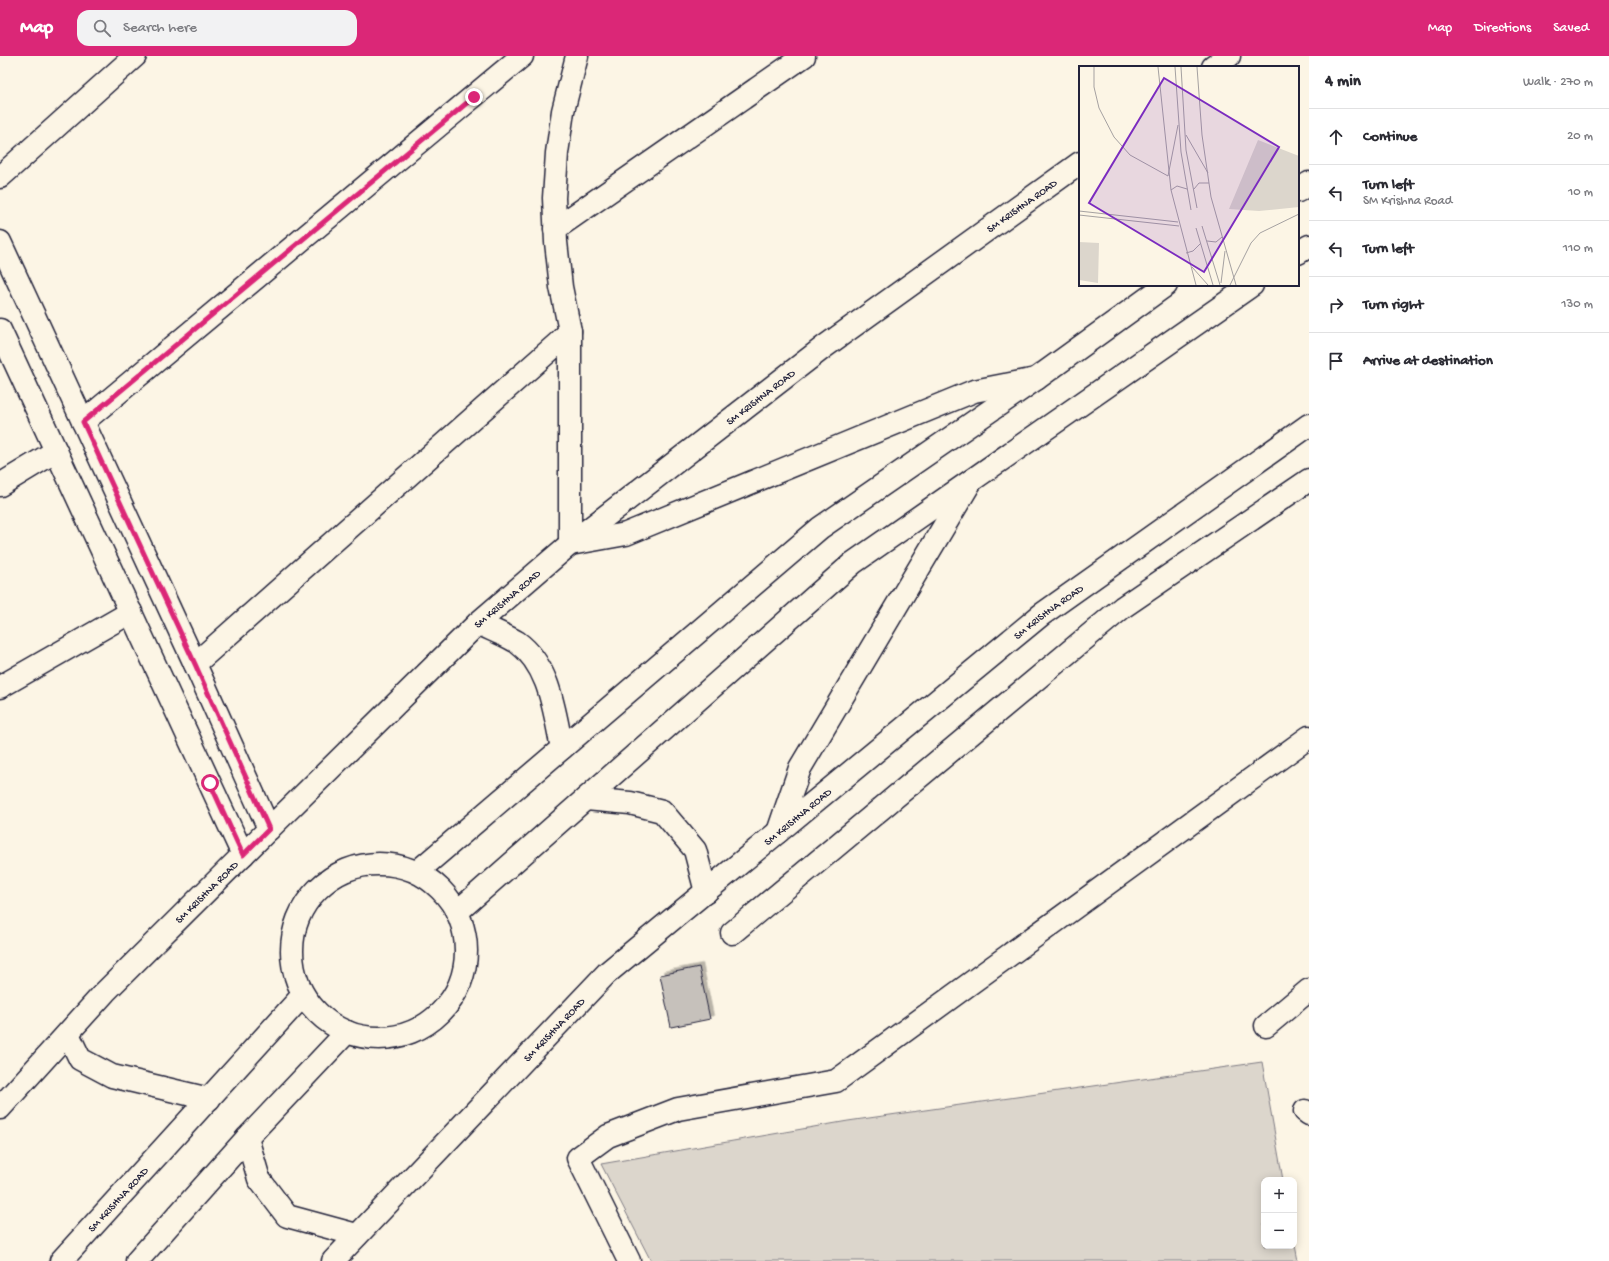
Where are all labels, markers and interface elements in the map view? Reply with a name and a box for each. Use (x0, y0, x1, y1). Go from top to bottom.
search box (77, 10, 357, 46)
text: Map (20, 17, 53, 40)
icon: search (91, 17, 113, 39)
text: Search here (123, 19, 197, 37)
text: Map (1428, 20, 1452, 37)
text: Directions (1474, 20, 1531, 37)
text: Saved (1553, 20, 1589, 37)
inset map (1079, 66, 1299, 286)
text: 4 min (1325, 72, 1361, 92)
text: Walk · 270 m (1523, 75, 1593, 90)
route end (465, 88, 483, 106)
icon: ahead (1325, 126, 1347, 148)
text: Continue (1363, 128, 1417, 146)
text: 20 m (1567, 129, 1593, 144)
text: Turn left (1363, 176, 1414, 194)
street label: SM KRISHNA ROAD (985, 177, 1061, 236)
icon: left (1325, 182, 1347, 204)
text: 10 m (1568, 185, 1593, 200)
text: SM Krishna Road (1363, 194, 1452, 209)
icon: left (1325, 238, 1347, 260)
text: Turn left (1363, 240, 1414, 258)
text: 110 m (1563, 241, 1593, 256)
icon: right (1325, 294, 1347, 316)
text: Turn right (1363, 296, 1423, 314)
text: 130 m (1561, 297, 1593, 312)
icon: arrive (1325, 350, 1347, 372)
text: Arrive at destination (1363, 352, 1493, 370)
street label: SM KRISHNA ROAD (725, 367, 799, 428)
street label: SM KRISHNA ROAD (472, 568, 544, 631)
street label: SM KRISHNA ROAD (1012, 583, 1087, 643)
route start (201, 774, 219, 792)
street label: SM KRISHNA ROAD (762, 786, 835, 849)
street label: SM KRISHNA ROAD (174, 859, 242, 927)
street label: SM KRISHNA ROAD (522, 996, 589, 1065)
street label: SM KRISHNA ROAD (86, 1165, 152, 1235)
map controls (1261, 1177, 1297, 1249)
button: + (1261, 1177, 1297, 1213)
button: − (1261, 1213, 1297, 1249)

